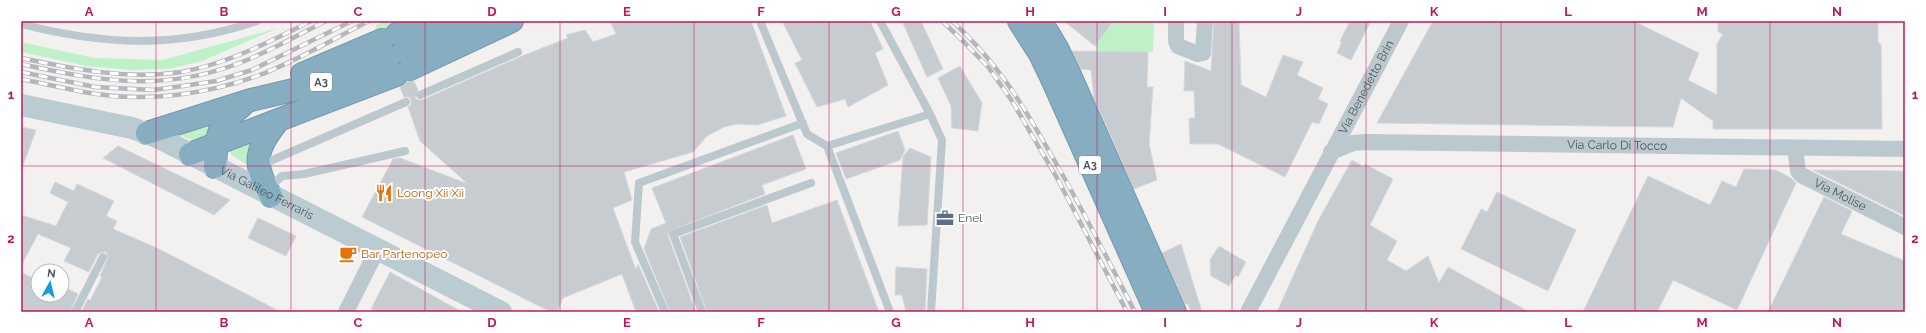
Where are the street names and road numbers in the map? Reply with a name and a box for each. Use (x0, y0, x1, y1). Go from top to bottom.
street label: Via Benedetto Brin (1336, 38, 1397, 136)
road number: A3 (310, 73, 332, 91)
street label: Via Carlo Di Tocco (1567, 138, 1667, 153)
road number: A3 (1079, 156, 1101, 174)
street label: Via Galileo Ferraris (218, 163, 316, 223)
street label: Via Molise (1812, 176, 1869, 214)

